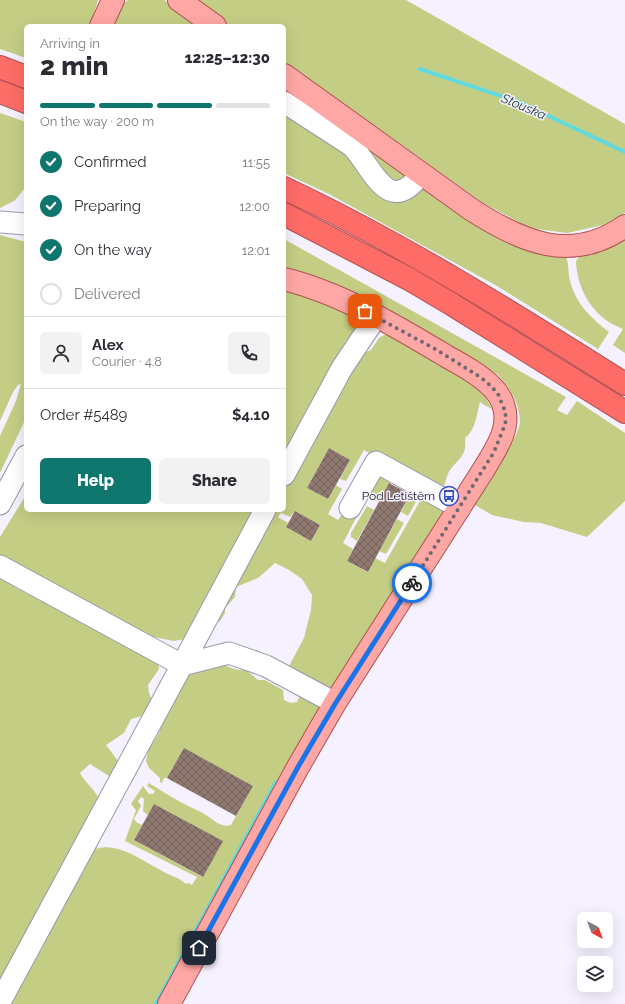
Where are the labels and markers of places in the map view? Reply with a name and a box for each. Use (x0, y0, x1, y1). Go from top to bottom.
pin (348, 294, 382, 328)
bus stop icon: Pod Letištěm (438, 485, 460, 507)
place label: Pod Letištěm (362, 489, 435, 503)
pin (182, 931, 216, 965)

